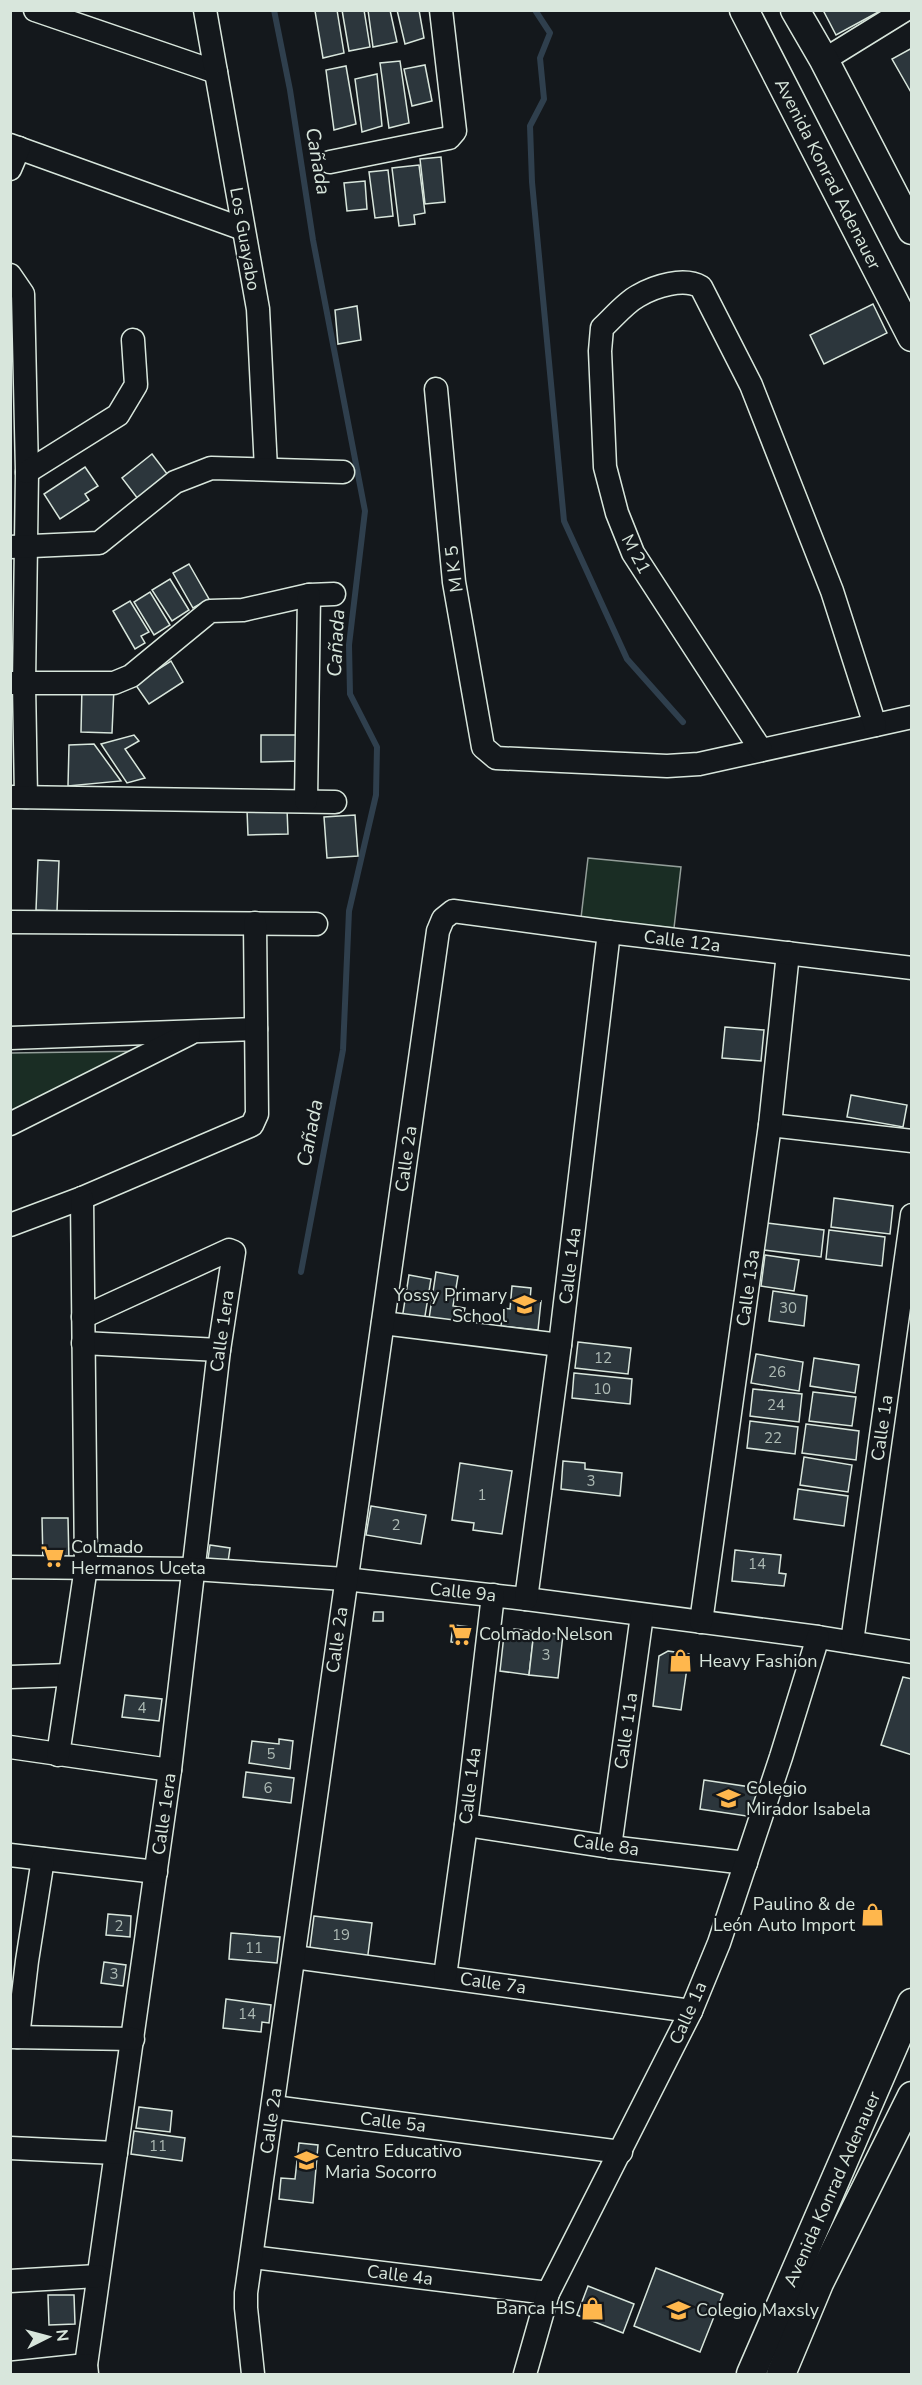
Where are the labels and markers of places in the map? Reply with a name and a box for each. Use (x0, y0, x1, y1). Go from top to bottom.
place label: Yossy Primary School (393, 1283, 508, 1328)
school or university icon: Yossy Primary School (512, 1292, 538, 1318)
place label: Colmado Hermanos Uceta (71, 1535, 206, 1580)
supermarket icon: Colmado Hermanos Uceta (40, 1544, 66, 1570)
supermarket icon: Colmado Nelson (448, 1621, 474, 1647)
place label: Colmado Nelson (479, 1622, 613, 1646)
shop icon: Heavy Fashion (668, 1648, 694, 1674)
place label: Heavy Fashion (699, 1649, 818, 1673)
place label: Colegio Mirador Isabela (746, 1776, 871, 1821)
school or university icon: Colegio Mirador Isabela (715, 1785, 741, 1811)
place label: Paulino & de León Auto Import (713, 1892, 856, 1937)
shop icon: Paulino & de León Auto Import (860, 1901, 886, 1927)
place label: Centro Educativo Maria Socorro (325, 2139, 462, 2184)
school or university icon: Centro Educativo Maria Socorro (294, 2148, 320, 2174)
shop icon: Banca HS (580, 2295, 606, 2321)
place label: Banca HS (496, 2296, 575, 2320)
school or university icon: Colegio Maxsly (665, 2297, 691, 2323)
place label: Colegio Maxsly (696, 2298, 820, 2322)

